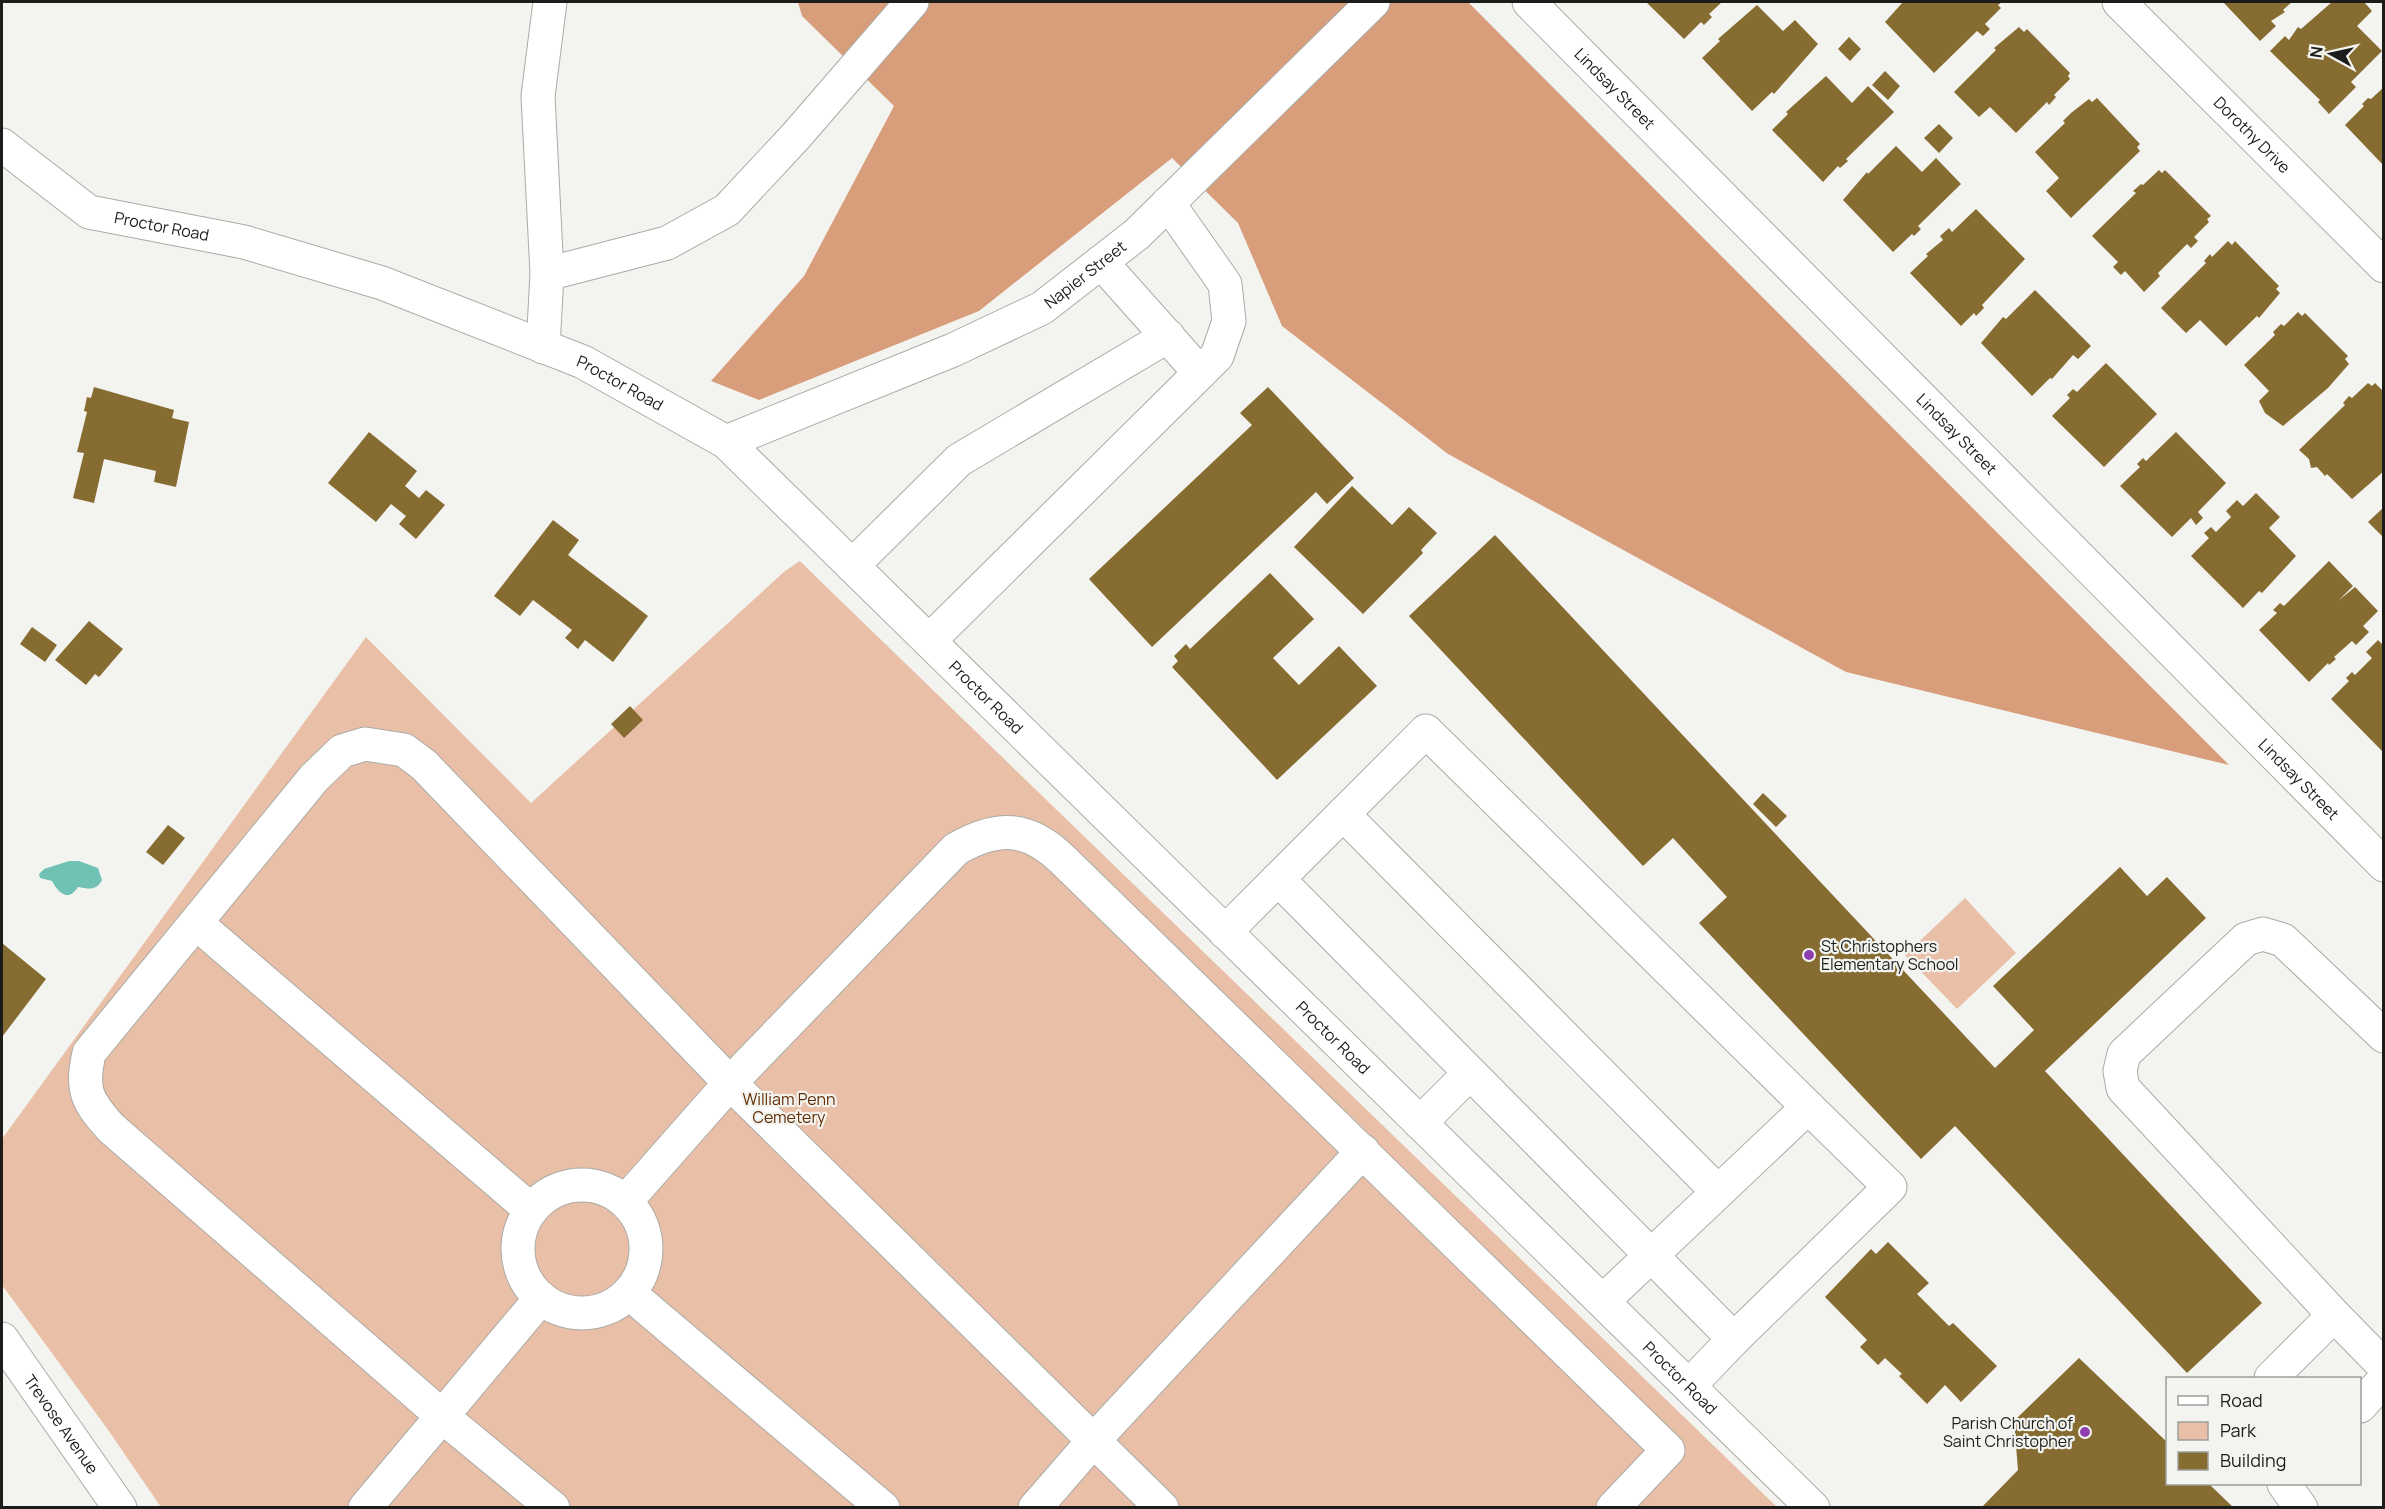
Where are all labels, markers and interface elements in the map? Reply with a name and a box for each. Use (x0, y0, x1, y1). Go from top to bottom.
north arrow (2301, 24, 2361, 84)
street label: Lindsay Street (1570, 43, 1660, 134)
text: N (2304, 45, 2328, 59)
street label: Dorothy Drive (2209, 91, 2295, 178)
street label: Proctor Road (113, 206, 211, 246)
street label: Napier Street (1040, 235, 1131, 313)
street label: Proctor Road (574, 350, 667, 416)
street label: Lindsay Street (1912, 388, 2002, 479)
street label: Proctor Road (944, 656, 1028, 739)
street label: Lindsay Street (2254, 734, 2344, 825)
place label: St Christophers Elementary School (1821, 935, 1959, 975)
marker: St Christophers Elementary School (1802, 948, 1816, 962)
street label: Proctor Road (1291, 996, 1375, 1079)
park label: William Penn Cemetery (743, 1088, 835, 1128)
street label: Proctor Road (1638, 1336, 1722, 1419)
street label: Trevose Avenue (19, 1370, 104, 1478)
legend (2166, 1377, 2361, 1485)
text: Road (2220, 1388, 2263, 1412)
place label: Parish Church of Saint Christopher (1943, 1412, 2073, 1452)
text: Park (2220, 1418, 2257, 1442)
marker: Parish Church of Saint Christopher (2078, 1425, 2092, 1439)
text: Building (2220, 1448, 2286, 1472)

